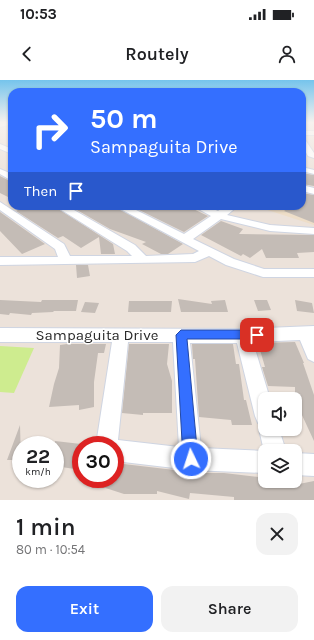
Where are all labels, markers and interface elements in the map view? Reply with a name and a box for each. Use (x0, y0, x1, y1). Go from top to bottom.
text: 10:53 (20, 5, 57, 23)
icon: back (16, 43, 38, 65)
text: Routely (125, 43, 189, 65)
icon: person (276, 43, 298, 65)
text: 50 m (90, 102, 158, 135)
icon: right (24, 104, 76, 156)
text: Sampaguita Drive (90, 136, 237, 158)
icon: arrive (65, 180, 87, 202)
text: Then (24, 182, 57, 200)
pin (240, 318, 274, 352)
icon: arrive (246, 324, 268, 346)
street label: Sampaguita Drive (36, 326, 158, 344)
map controls (258, 392, 302, 488)
button: sound (258, 392, 302, 436)
speed limit sign: 30 (72, 436, 124, 488)
position arrow (170, 438, 212, 480)
button: layers (258, 444, 302, 488)
text: 22 (26, 445, 50, 468)
text: km/h (25, 466, 51, 478)
text: 1 min (16, 513, 76, 541)
button: close (256, 513, 298, 555)
text: 80 m · 10:54 (16, 542, 85, 557)
button: Exit (16, 586, 153, 632)
button: Share (161, 586, 298, 632)

